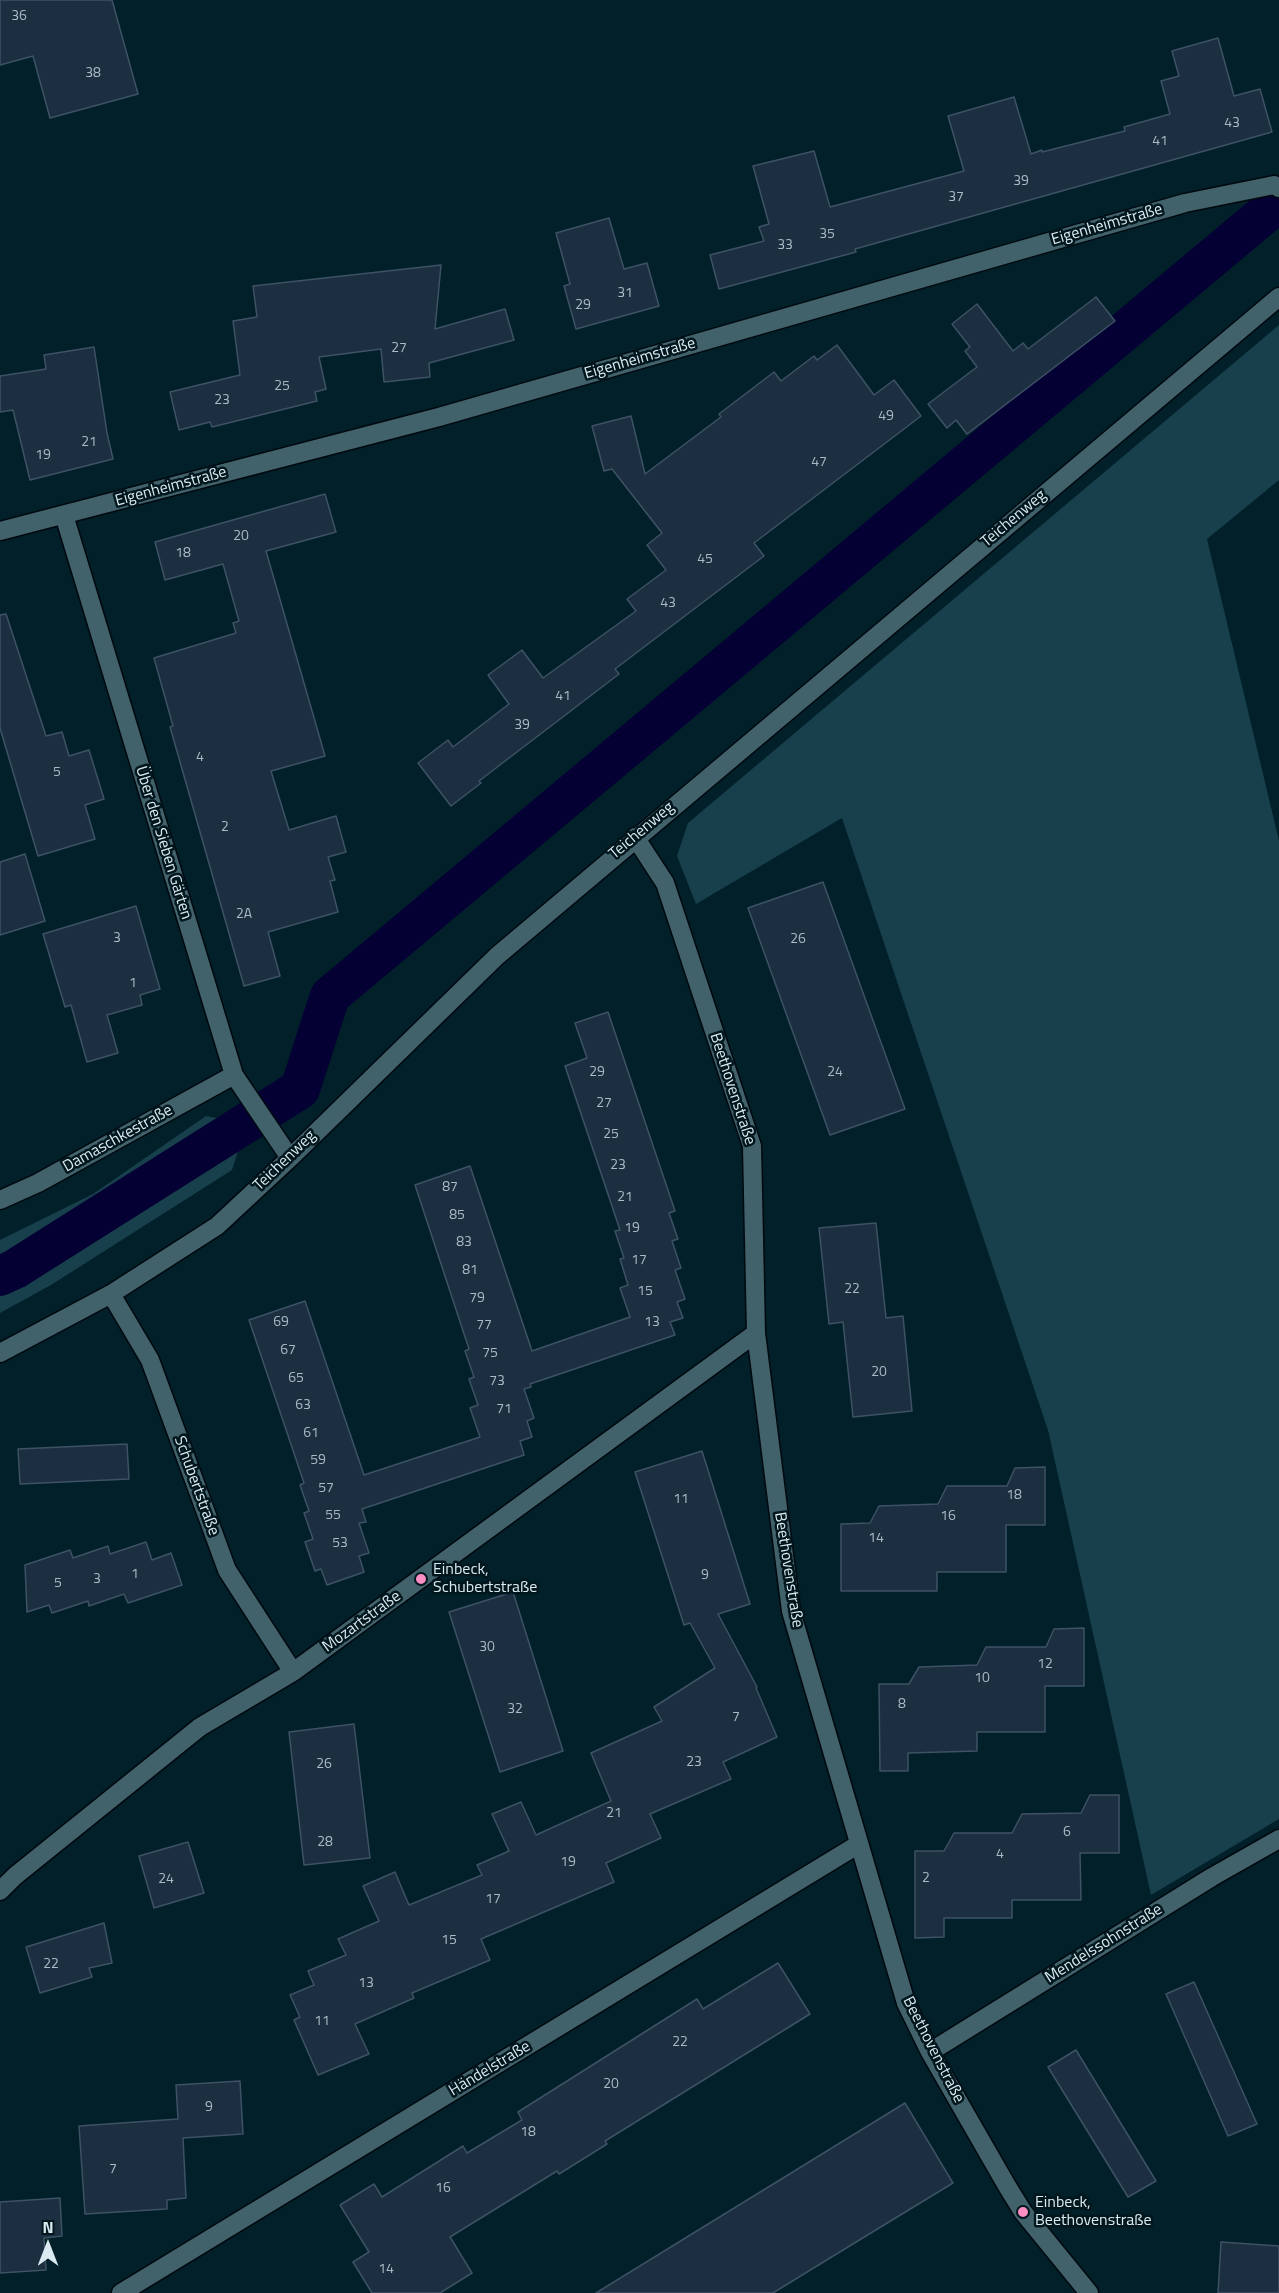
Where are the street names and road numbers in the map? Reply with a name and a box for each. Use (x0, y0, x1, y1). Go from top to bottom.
street label: Eigenheimstraße (1049, 200, 1165, 250)
street label: Eigenheimstraße (582, 334, 698, 384)
street label: Eigenheimstraße (113, 463, 229, 511)
street label: Teichenweg (978, 486, 1050, 552)
street label: Über den Sieben Gärten (131, 764, 195, 922)
street label: Teichenweg (606, 798, 678, 864)
street label: Beethovenstraße (705, 1031, 759, 1147)
street label: Damaschkestraße (60, 1101, 176, 1177)
street label: Teichenweg (250, 1127, 320, 1195)
street label: Schubertstraße (169, 1434, 223, 1538)
street label: Beethovenstraße (769, 1511, 807, 1629)
street label: Mozartstraße (319, 1587, 405, 1657)
street label: Mendelssohnstraße (1042, 1900, 1166, 1988)
street label: Beethovenstraße (898, 1994, 968, 2106)
street label: Händelstraße (446, 2037, 534, 2101)

